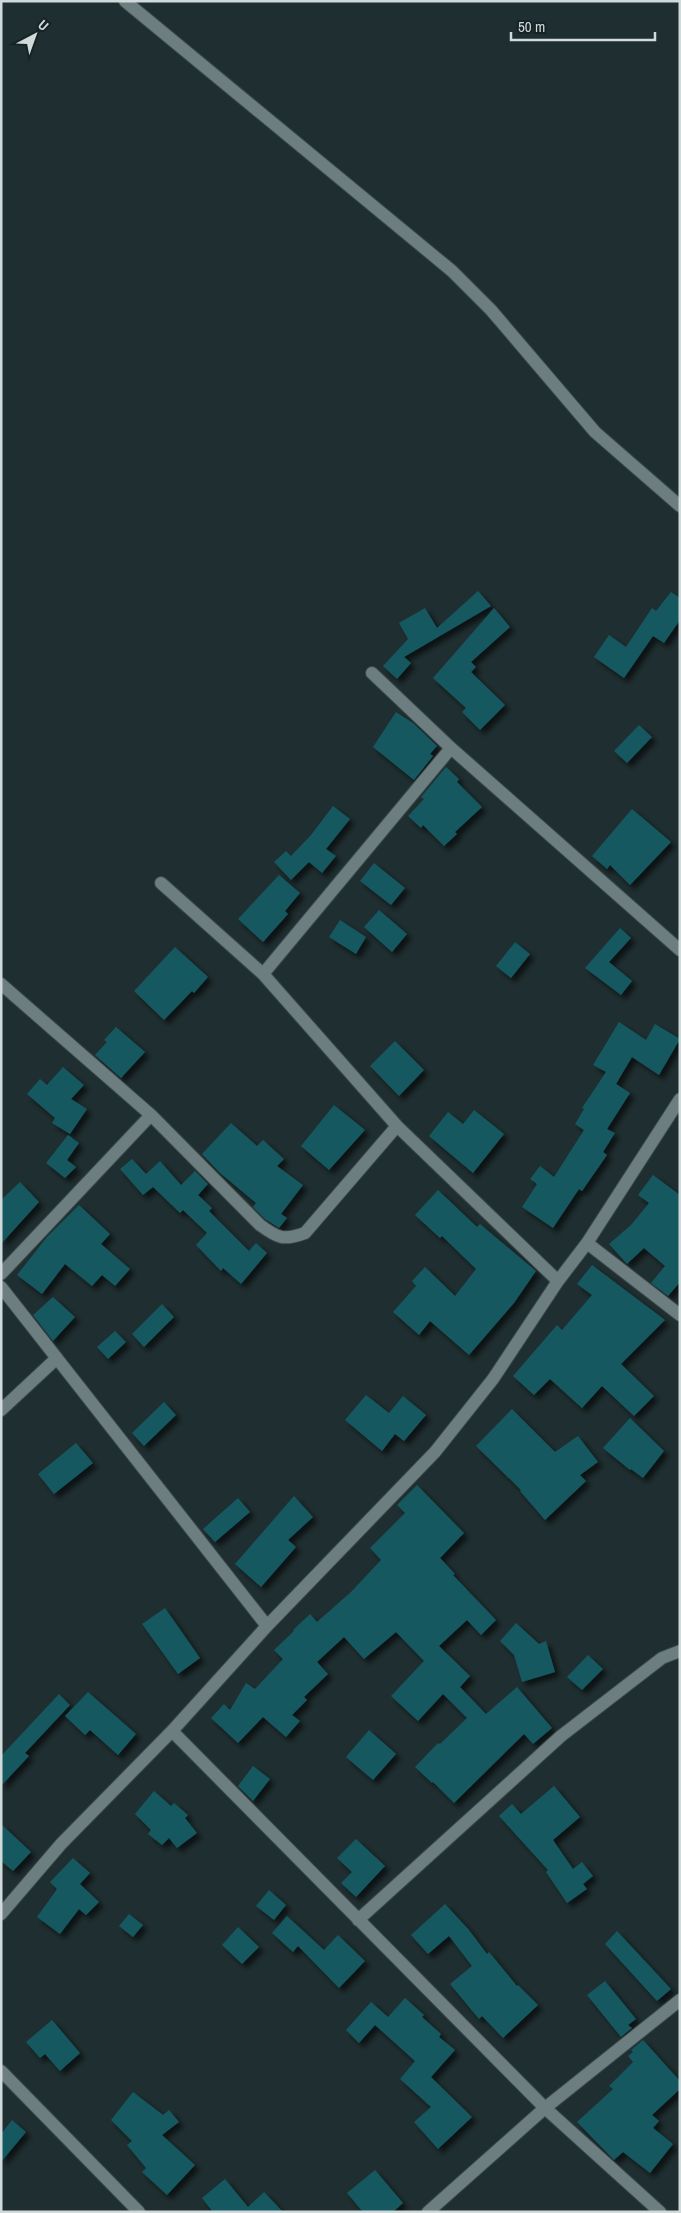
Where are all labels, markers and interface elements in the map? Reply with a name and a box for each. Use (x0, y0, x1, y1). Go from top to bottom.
north arrow (10, 10, 60, 60)
scale bar (511, 10, 655, 42)
text: U (34, 16, 53, 35)
text: 50 m (518, 16, 545, 37)

